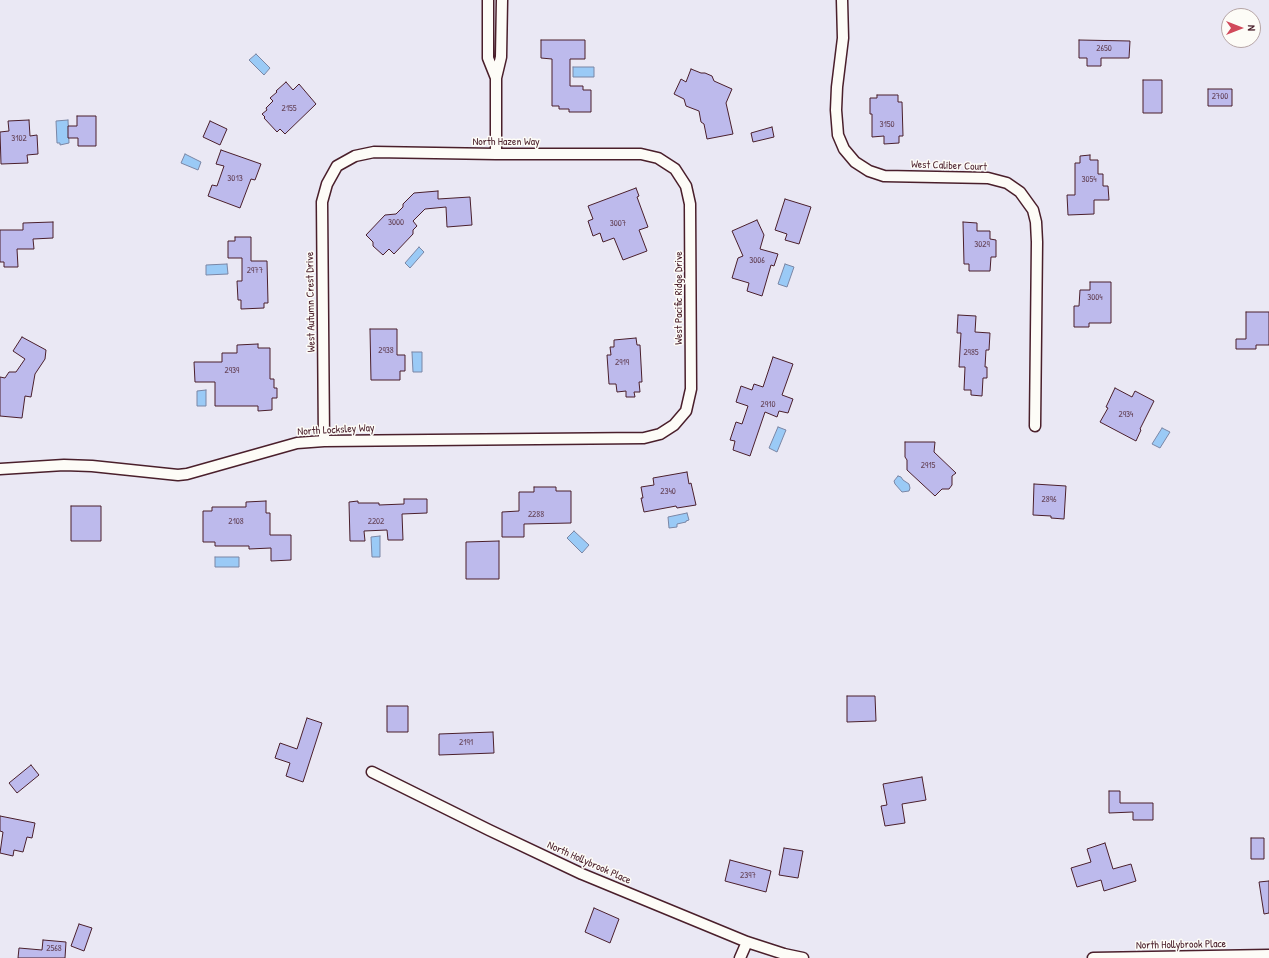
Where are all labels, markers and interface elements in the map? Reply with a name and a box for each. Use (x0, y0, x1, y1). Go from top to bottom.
north arrow (1221, 8, 1261, 48)
text: N (1245, 25, 1259, 31)
house number: 2650 (1096, 44, 1112, 54)
house number: 2700 (1212, 92, 1228, 102)
house number: 2155 (281, 104, 297, 114)
house number: 3150 (879, 120, 895, 130)
house number: 3102 (11, 134, 27, 144)
street label: North Hazen Way (472, 135, 540, 149)
street label: West Caliber Court (911, 158, 987, 174)
house number: 3013 (227, 174, 243, 184)
house number: 3054 (1081, 175, 1097, 185)
house number: 3000 (388, 218, 404, 228)
house number: 3007 (610, 219, 626, 229)
house number: 3029 (974, 240, 990, 250)
street label: West Pacific Ridge Drive (672, 251, 686, 345)
street label: West Autumn Crest Drive (304, 252, 318, 352)
house number: 3006 (749, 256, 765, 266)
house number: 2977 (247, 266, 263, 276)
house number: 3004 (1087, 293, 1103, 303)
house number: 2938 (378, 346, 394, 356)
house number: 2985 (963, 348, 979, 358)
house number: 2919 (615, 358, 629, 368)
house number: 2939 (225, 366, 239, 376)
house number: 2910 (761, 400, 775, 410)
house number: 2934 (1119, 410, 1133, 420)
street label: North Locksley Way (297, 421, 375, 439)
house number: 2915 (921, 461, 935, 471)
house number: 2340 (660, 487, 676, 497)
house number: 2896 (1041, 495, 1057, 505)
house number: 2288 (528, 510, 544, 520)
house number: 2108 (228, 517, 244, 527)
house number: 2202 (368, 517, 384, 527)
house number: 2191 (459, 738, 473, 748)
street label: North Hollybrook Place (545, 839, 633, 887)
house number: 2397 (740, 871, 756, 881)
street label: North Hollybrook Place (1136, 938, 1226, 952)
house number: 2568 (46, 944, 62, 954)

